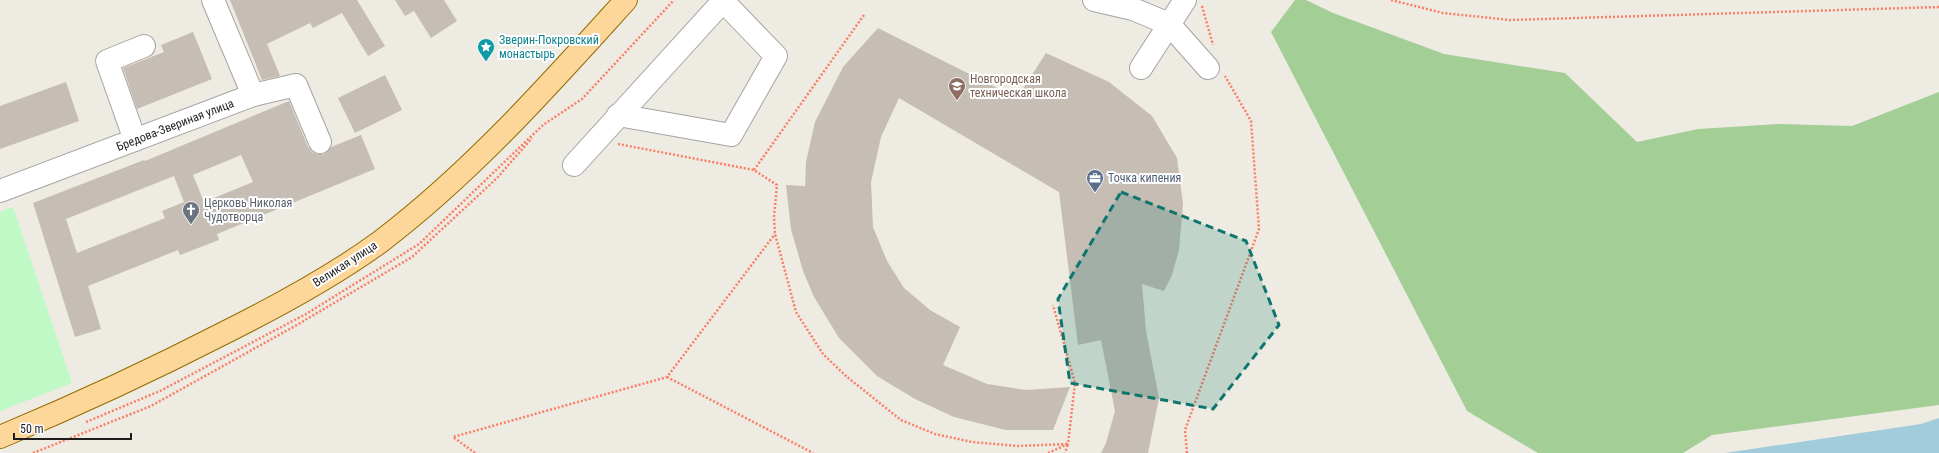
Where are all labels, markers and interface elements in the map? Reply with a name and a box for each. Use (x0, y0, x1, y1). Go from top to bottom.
place label: Зверин-Покровский монастырь (499, 33, 599, 61)
place icon: Зверин-Покровский монастырь (476, 37, 496, 62)
place label: Новгородская техническая школа (970, 72, 1067, 100)
school or university icon: Новгородская техническая школа (947, 76, 967, 101)
street label: Бредова-Звериная улица (114, 96, 236, 154)
office icon: Точка кипения (1085, 168, 1105, 193)
place label: Точка кипения (1108, 171, 1181, 185)
place label: Церковь Николая Чудотворца (204, 196, 292, 224)
church icon: Церковь Николая Чудотворца (181, 200, 201, 225)
street label: Великая улица (310, 238, 380, 290)
scale bar (14, 415, 131, 441)
text: 50 m (20, 422, 44, 436)

